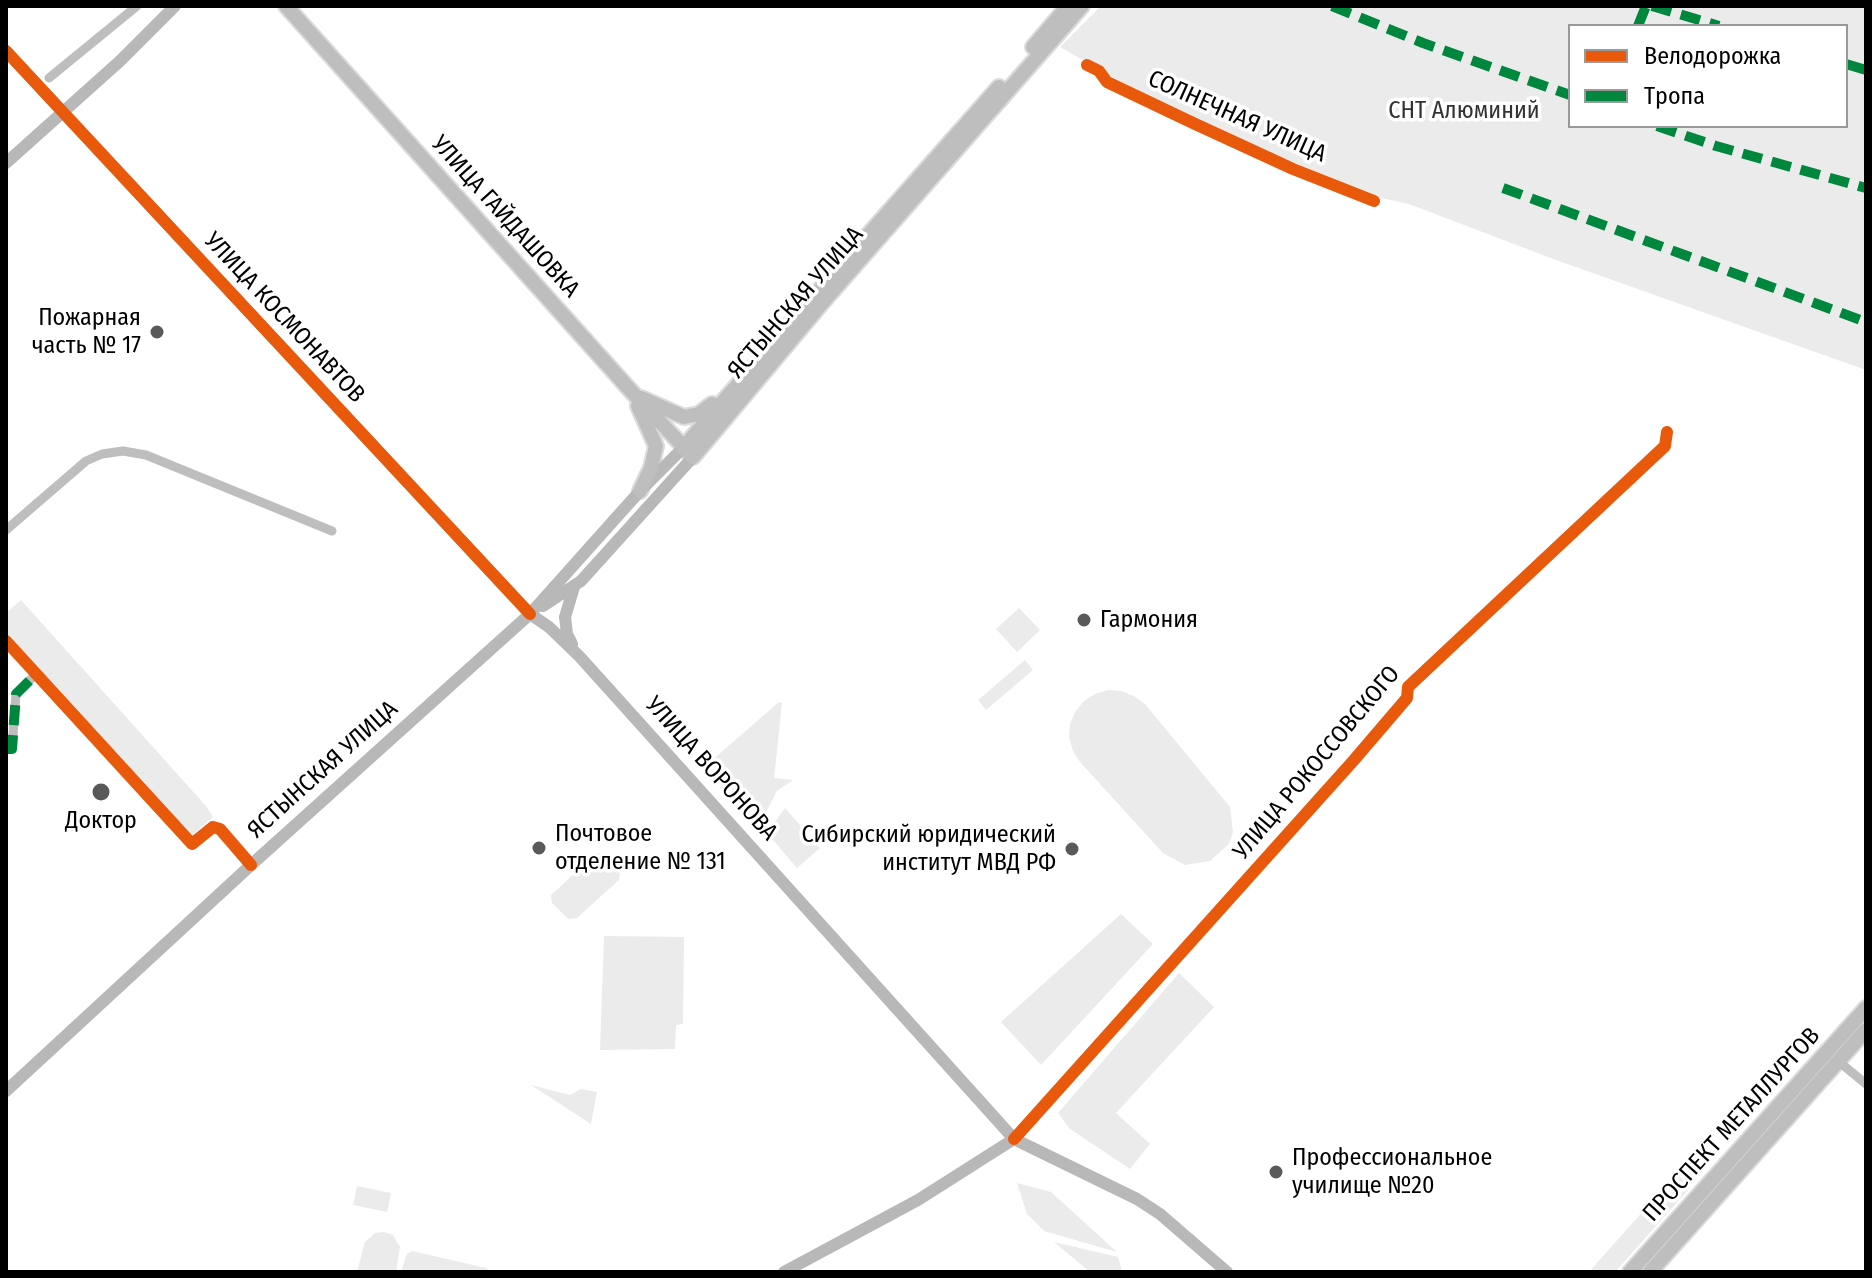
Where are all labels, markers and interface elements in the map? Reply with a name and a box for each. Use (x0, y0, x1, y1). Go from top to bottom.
legend (1568, 24, 1848, 128)
text: Велодорожка (1644, 42, 1781, 70)
street label: СОЛНЕЧНАЯ УЛИЦА (1143, 65, 1331, 169)
text: Тропа (1644, 82, 1705, 110)
park label: СНТ Алюминий (1388, 97, 1540, 125)
street label: УЛИЦА ГАЙДАШОВКА (425, 130, 585, 304)
street label: ЯСТЫНСКАЯ УЛИЦА (722, 221, 870, 385)
street label: УЛИЦА КОСМОНАВТОВ (198, 227, 370, 409)
place label: Пожарная часть № 17 (32, 304, 141, 360)
marker: Пожарная часть № 17 (148, 323, 166, 341)
place label: Гармония (1100, 606, 1198, 634)
marker: Гармония (1075, 611, 1093, 629)
street label: УЛИЦА РОКОССОВСКОГО (1228, 660, 1406, 866)
street label: УЛИЦА ВОРОНОВА (639, 691, 783, 847)
street label: ЯСТЫНСКАЯ УЛИЦА (242, 695, 404, 845)
marker: Доктор (90, 781, 112, 803)
place label: Доктор (65, 807, 137, 835)
place label: Почтовое отделение № 131 (555, 820, 726, 876)
place label: Сибирский юридический институт МВД РФ (802, 821, 1056, 877)
marker: Почтовое отделение № 131 (530, 839, 548, 857)
marker: Сибирский юридический институт МВД РФ (1063, 840, 1081, 858)
street label: ПРОСПЕКТ МЕТАЛЛУРГОВ (1637, 1022, 1827, 1228)
place label: Профессиональное училище №20 (1292, 1144, 1492, 1200)
marker: Профессиональное училище №20 (1267, 1163, 1285, 1181)

